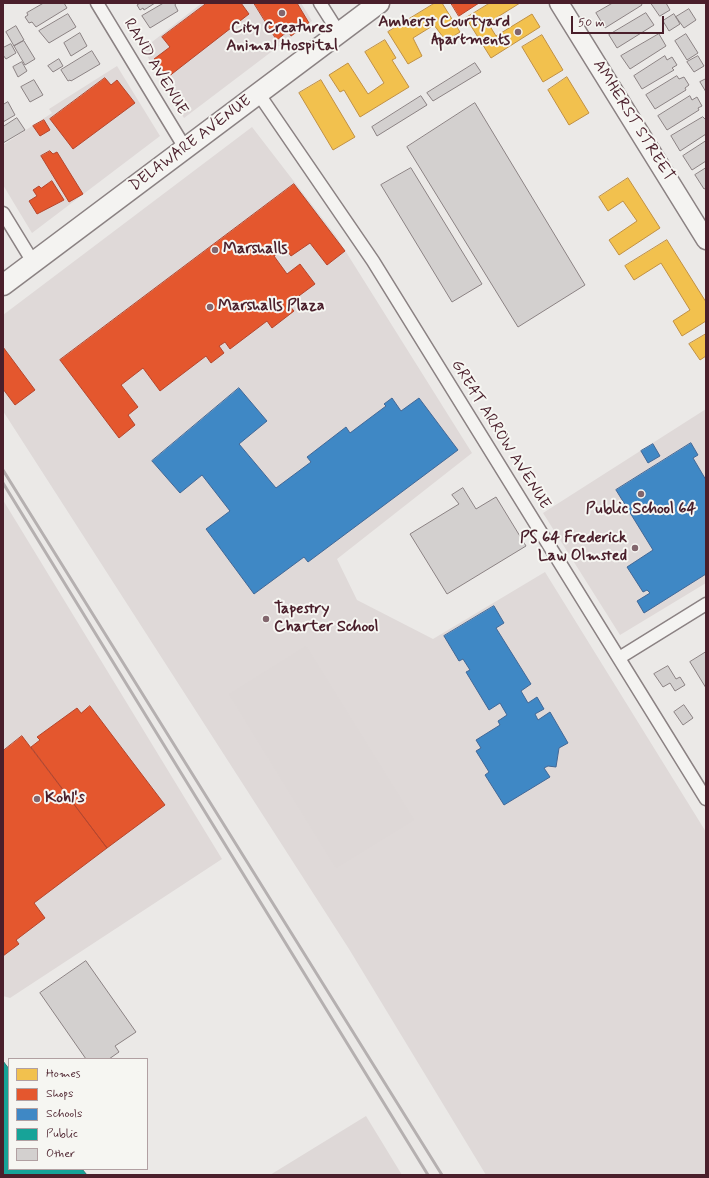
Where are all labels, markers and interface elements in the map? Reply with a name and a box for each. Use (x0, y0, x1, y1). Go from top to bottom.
marker: City Creatures Animal Hospital (277, 8, 287, 18)
scale bar (573, 8, 666, 34)
place label: Amherst Courtyard Apartments (378, 13, 510, 51)
street label: RAND AVENUE (119, 15, 191, 119)
text: 50 m (578, 15, 605, 31)
place label: City Creatures Animal Hospital (226, 19, 338, 57)
marker: Amherst Courtyard Apartments (513, 27, 523, 37)
street label: AMHERST STREET (588, 57, 678, 185)
street label: DELAWARE AVENUE (126, 92, 256, 196)
place label: Marshalls (223, 240, 288, 260)
marker: Marshalls (210, 245, 220, 255)
place label: Marshalls Plaza (218, 297, 325, 317)
marker: Marshalls Plaza (205, 302, 215, 312)
street label: GREAT ARROW AVENUE (446, 357, 554, 513)
marker: Public School 64 (636, 489, 646, 499)
place label: Public School 64 (586, 500, 696, 520)
place label: PS 64 Frederick Law Olmsted (520, 529, 627, 567)
marker: PS 64 Frederick Law Olmsted (630, 543, 640, 553)
place label: Tapestry Charter School (274, 600, 378, 638)
marker: Tapestry Charter School (261, 614, 271, 624)
place label: Kohl's (45, 789, 85, 809)
marker: Kohl's (32, 794, 42, 804)
legend (8, 1058, 148, 1170)
text: Homes (46, 1066, 81, 1082)
text: Shops (46, 1086, 73, 1102)
text: Schools (46, 1106, 82, 1122)
text: Public (46, 1126, 78, 1142)
text: Other (46, 1146, 75, 1162)

